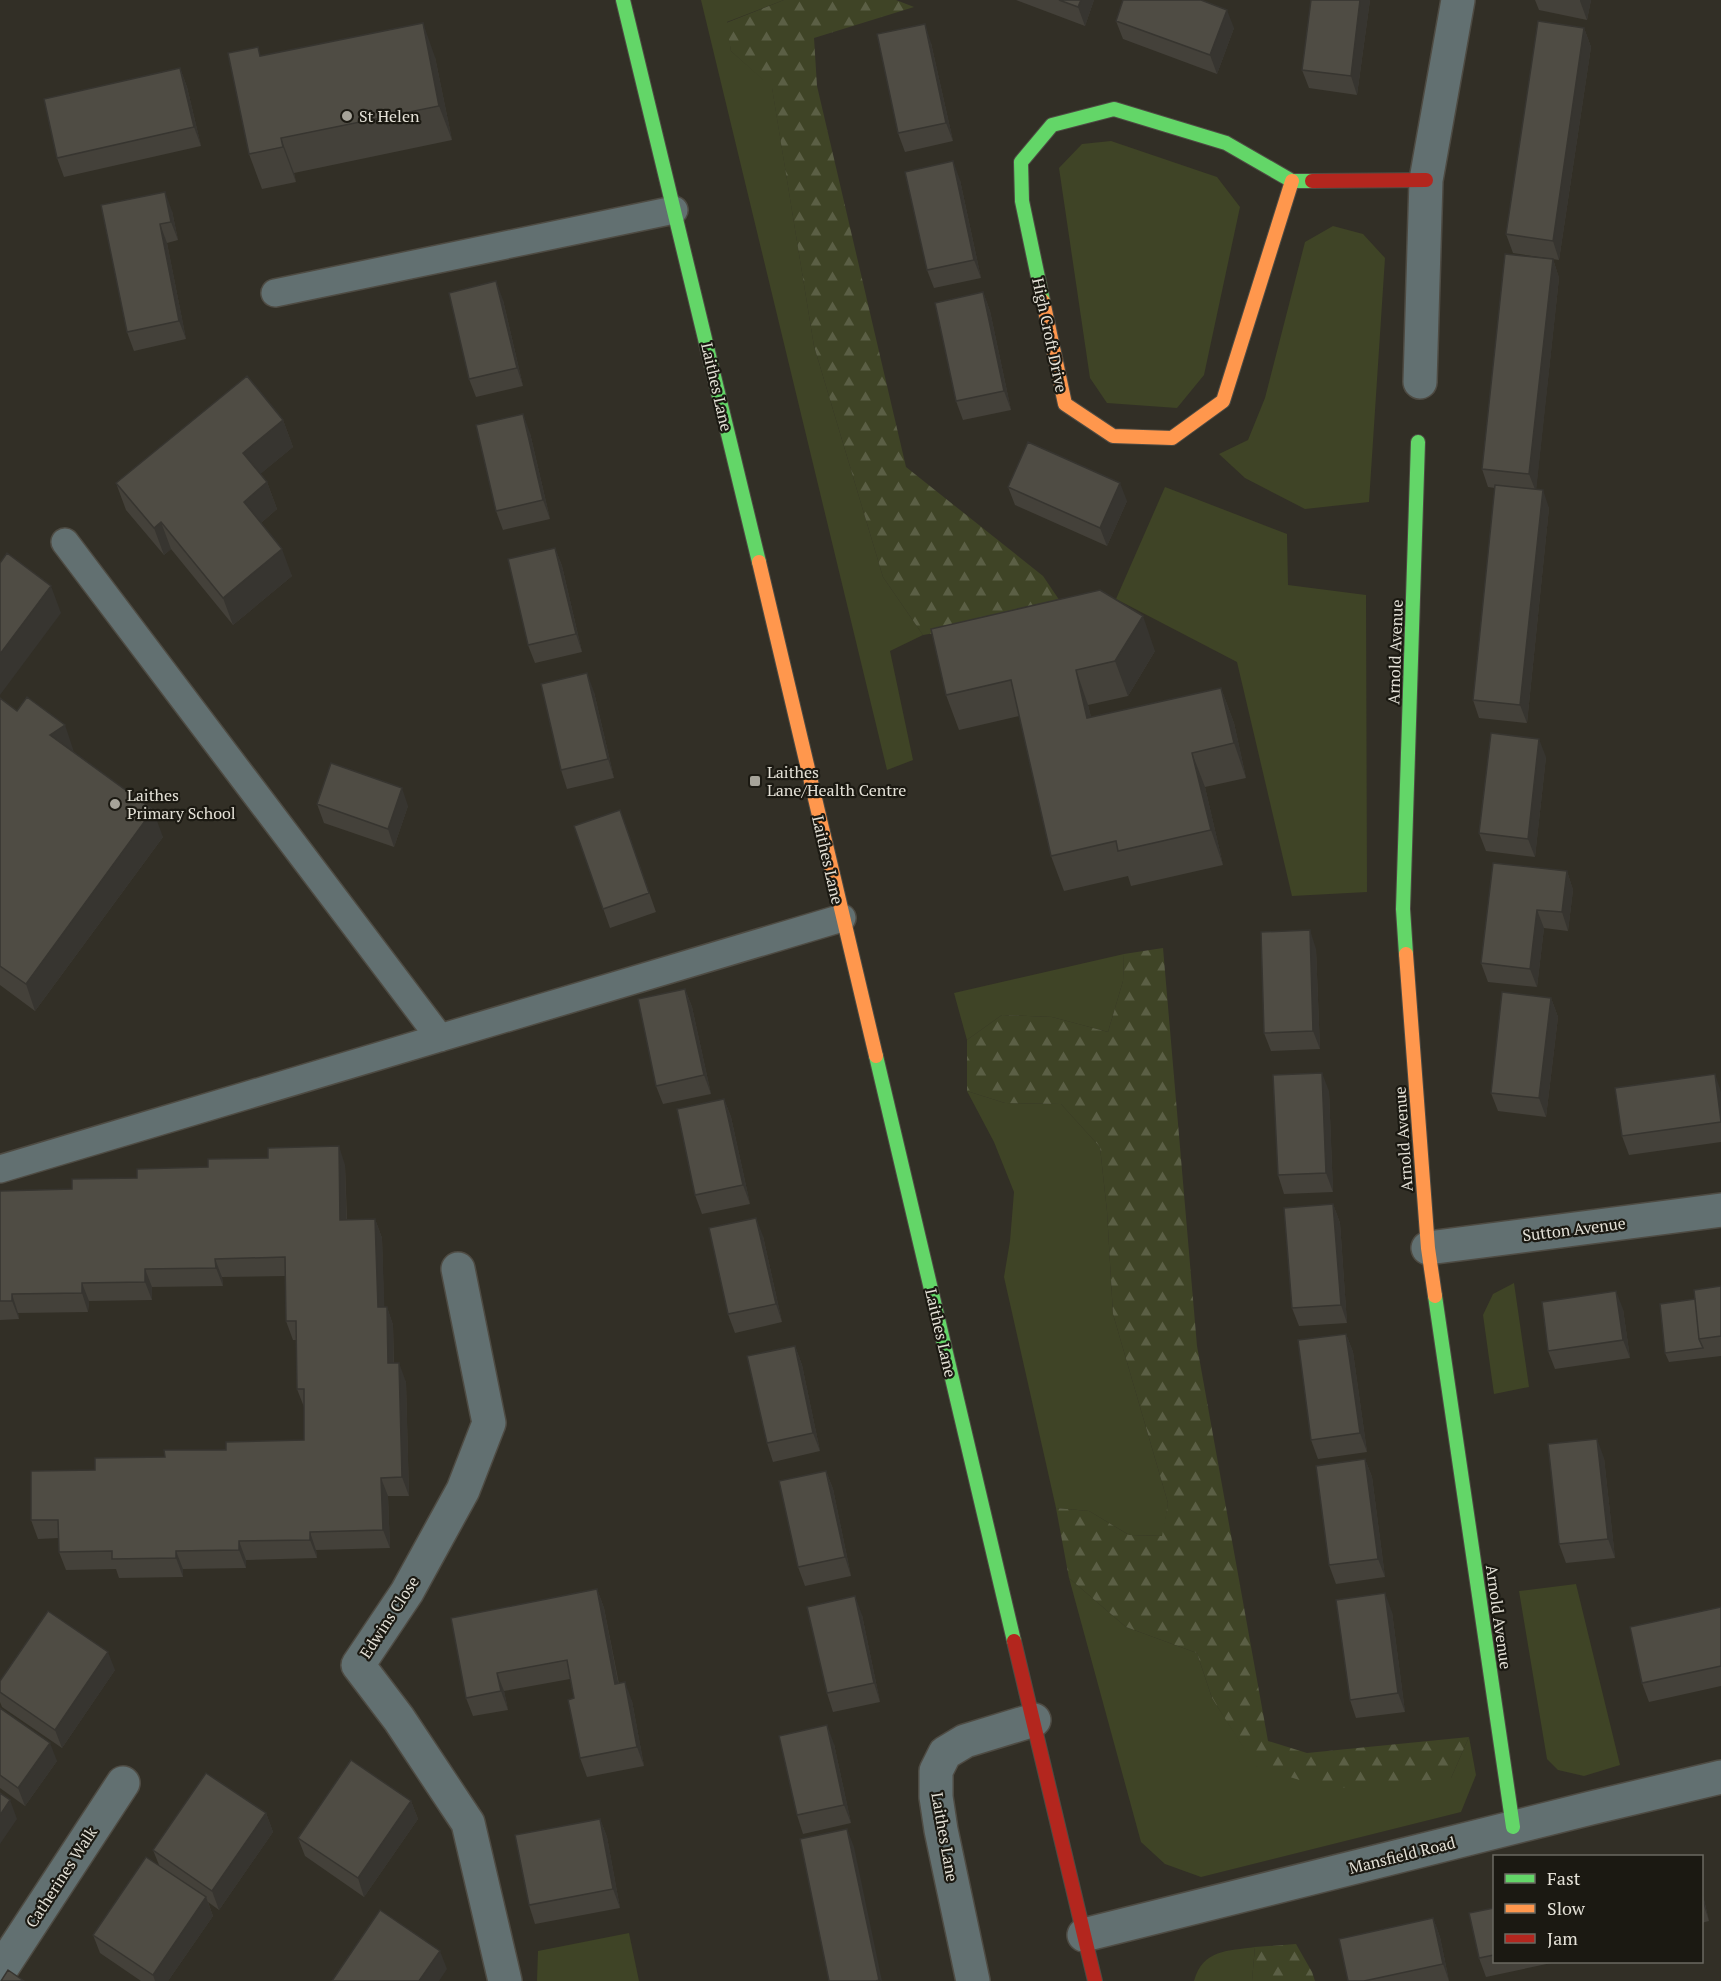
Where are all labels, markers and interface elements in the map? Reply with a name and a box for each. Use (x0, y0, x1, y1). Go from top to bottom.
place label: St Helen (359, 105, 420, 127)
marker: St Helen (340, 109, 354, 123)
street label: High Croft Drive (1027, 276, 1073, 394)
street label: Laithes Lane (696, 341, 738, 433)
street label: Arnold Avenue (1382, 599, 1408, 705)
place label: Laithes Lane/Health Centre (767, 761, 906, 801)
marker: Laithes Lane/Health Centre (748, 774, 762, 788)
place label: Laithes Primary School (127, 784, 236, 824)
marker: Laithes Primary School (108, 797, 122, 811)
street label: Laithes Lane (807, 814, 849, 906)
street label: Arnold Avenue (1388, 1086, 1418, 1192)
street label: Sutton Avenue (1521, 1212, 1627, 1246)
street label: Laithes Lane (920, 1287, 962, 1379)
street label: Arnold Avenue (1481, 1563, 1517, 1671)
street label: Edwins Close (354, 1572, 424, 1662)
street label: Laithes Lane (926, 1791, 964, 1883)
street label: Catherines Walk (20, 1822, 102, 1932)
street label: Mansfield Road (1346, 1831, 1458, 1879)
legend (1493, 1855, 1703, 1963)
text: Fast (1547, 1866, 1581, 1890)
text: Slow (1547, 1896, 1586, 1920)
text: Jam (1547, 1926, 1578, 1950)

